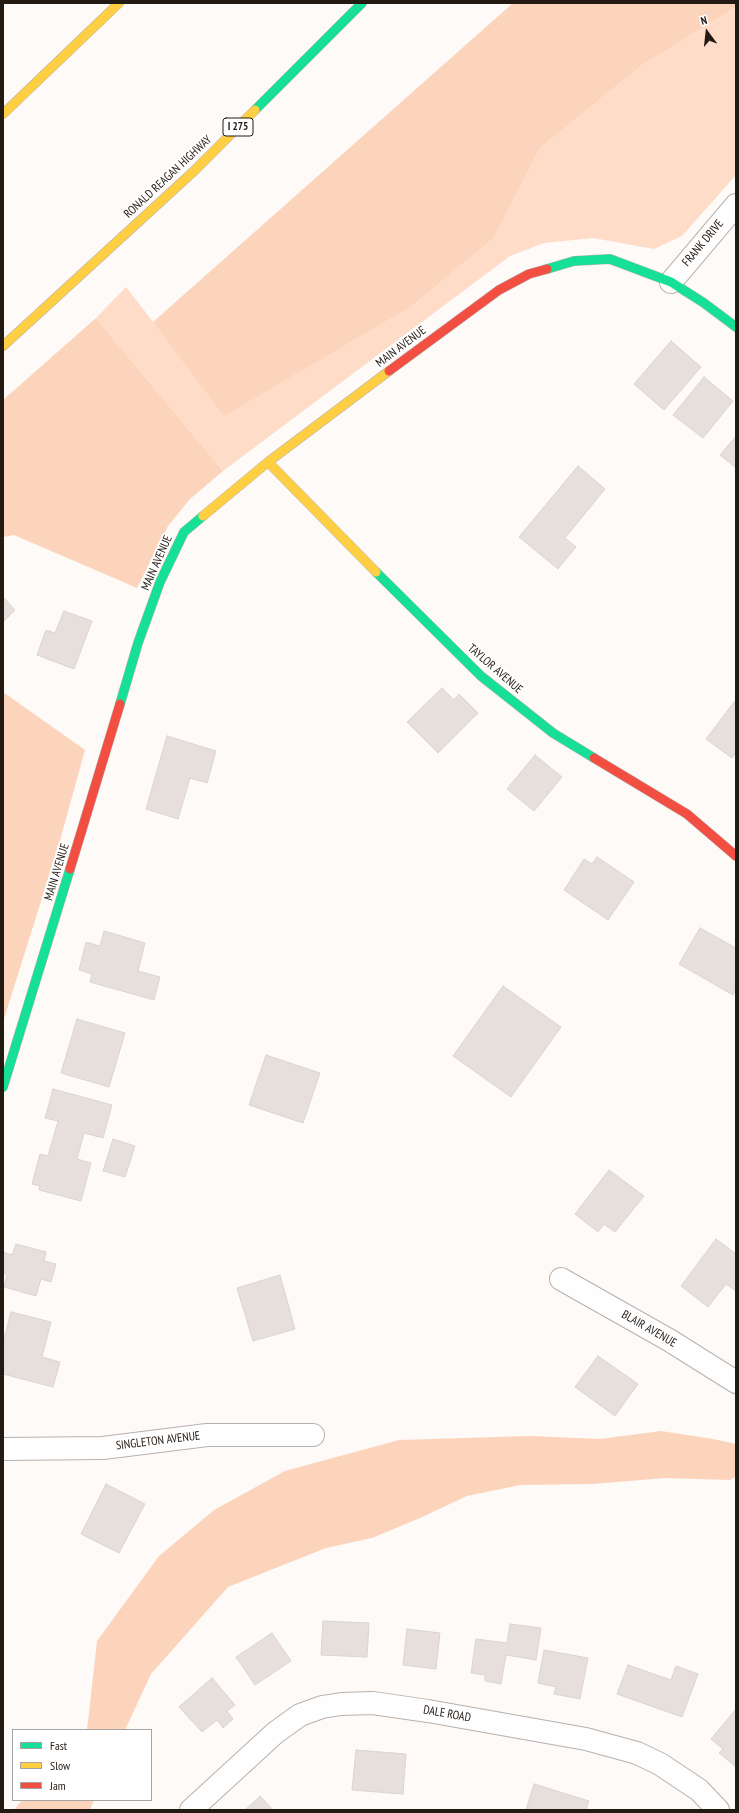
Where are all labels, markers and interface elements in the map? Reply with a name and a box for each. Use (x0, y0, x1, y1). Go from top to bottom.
north arrow (687, 12, 727, 52)
text: N (699, 13, 709, 28)
road number: I 275 (223, 118, 253, 136)
street label: RONALD REAGAN HIGHWAY (121, 133, 215, 221)
street label: FRANK DRIVE (679, 217, 727, 269)
street label: MAIN AVENUE (373, 324, 429, 370)
street label: MAIN AVENUE (138, 533, 176, 593)
street label: TAYLOR AVENUE (465, 641, 525, 697)
street label: MAIN AVENUE (42, 842, 72, 902)
street label: BLAIR AVENUE (619, 1307, 679, 1351)
street label: SINGLETON AVENUE (115, 1429, 201, 1453)
street label: DALE ROAD (422, 1703, 472, 1725)
legend (12, 1729, 152, 1801)
text: Fast (50, 1738, 67, 1753)
text: Slow (50, 1758, 70, 1773)
text: Jam (50, 1778, 66, 1793)

